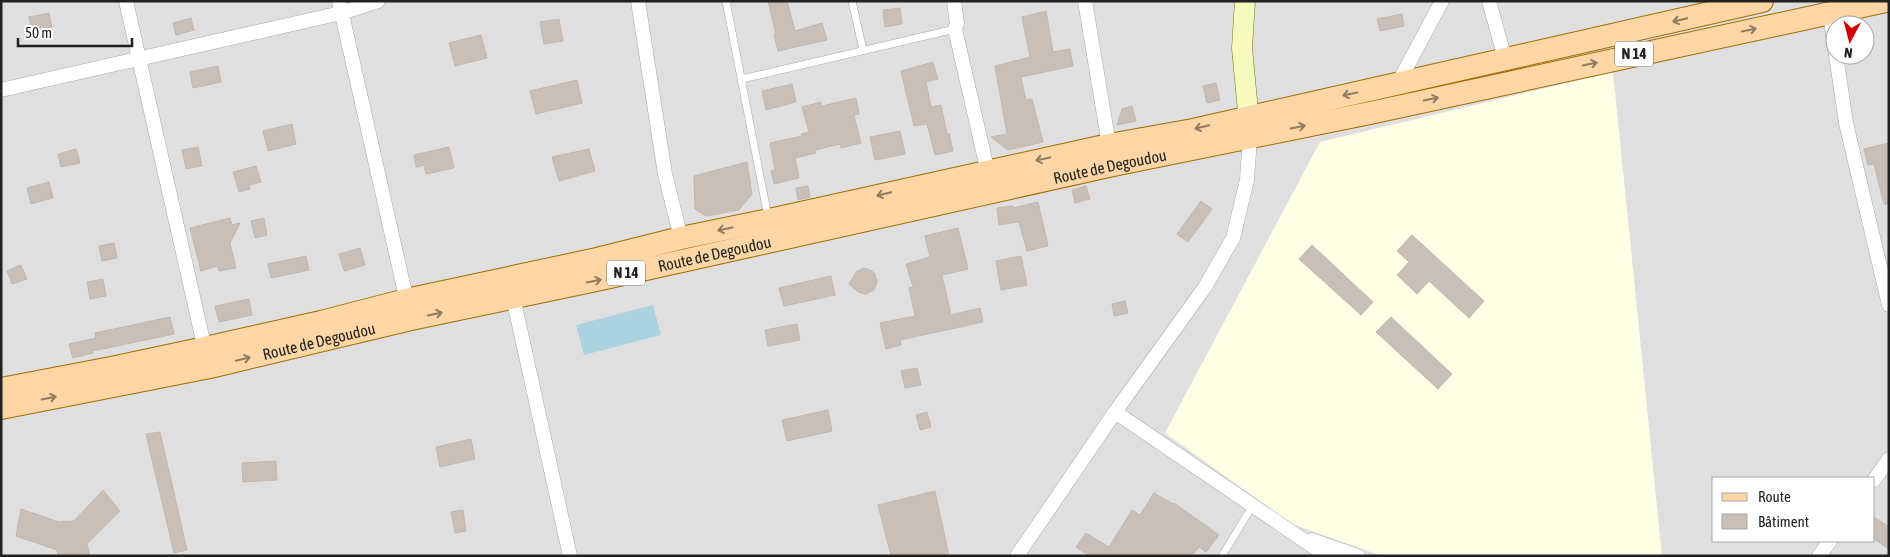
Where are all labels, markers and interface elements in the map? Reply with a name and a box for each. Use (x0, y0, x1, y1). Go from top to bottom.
scale bar (18, 15, 131, 47)
north arrow (1825, 15, 1875, 65)
one-way arrow (1673, 16, 1689, 25)
text: 50 m (25, 24, 52, 41)
one-way arrow (1740, 24, 1756, 34)
road number: N 14 (1615, 42, 1653, 66)
text: N (1843, 44, 1853, 61)
one-way arrow (1582, 59, 1598, 68)
one-way arrow (1343, 90, 1359, 99)
one-way arrow (1423, 94, 1439, 103)
one-way arrow (1290, 122, 1306, 131)
one-way arrow (1195, 123, 1211, 132)
street label: Route de Degoudou (1052, 145, 1168, 187)
one-way arrow (1035, 155, 1051, 164)
one-way arrow (876, 190, 892, 199)
one-way arrow (718, 225, 734, 234)
street label: Route de Degoudou (656, 232, 773, 275)
road number: N 14 (607, 260, 645, 286)
one-way arrow (585, 275, 601, 285)
one-way arrow (426, 309, 442, 318)
street label: Route de Degoudou (261, 319, 377, 363)
one-way arrow (234, 354, 250, 363)
one-way arrow (40, 392, 56, 402)
legend (1712, 477, 1875, 542)
text: Route (1758, 488, 1791, 505)
text: Bâtiment (1758, 513, 1809, 530)

